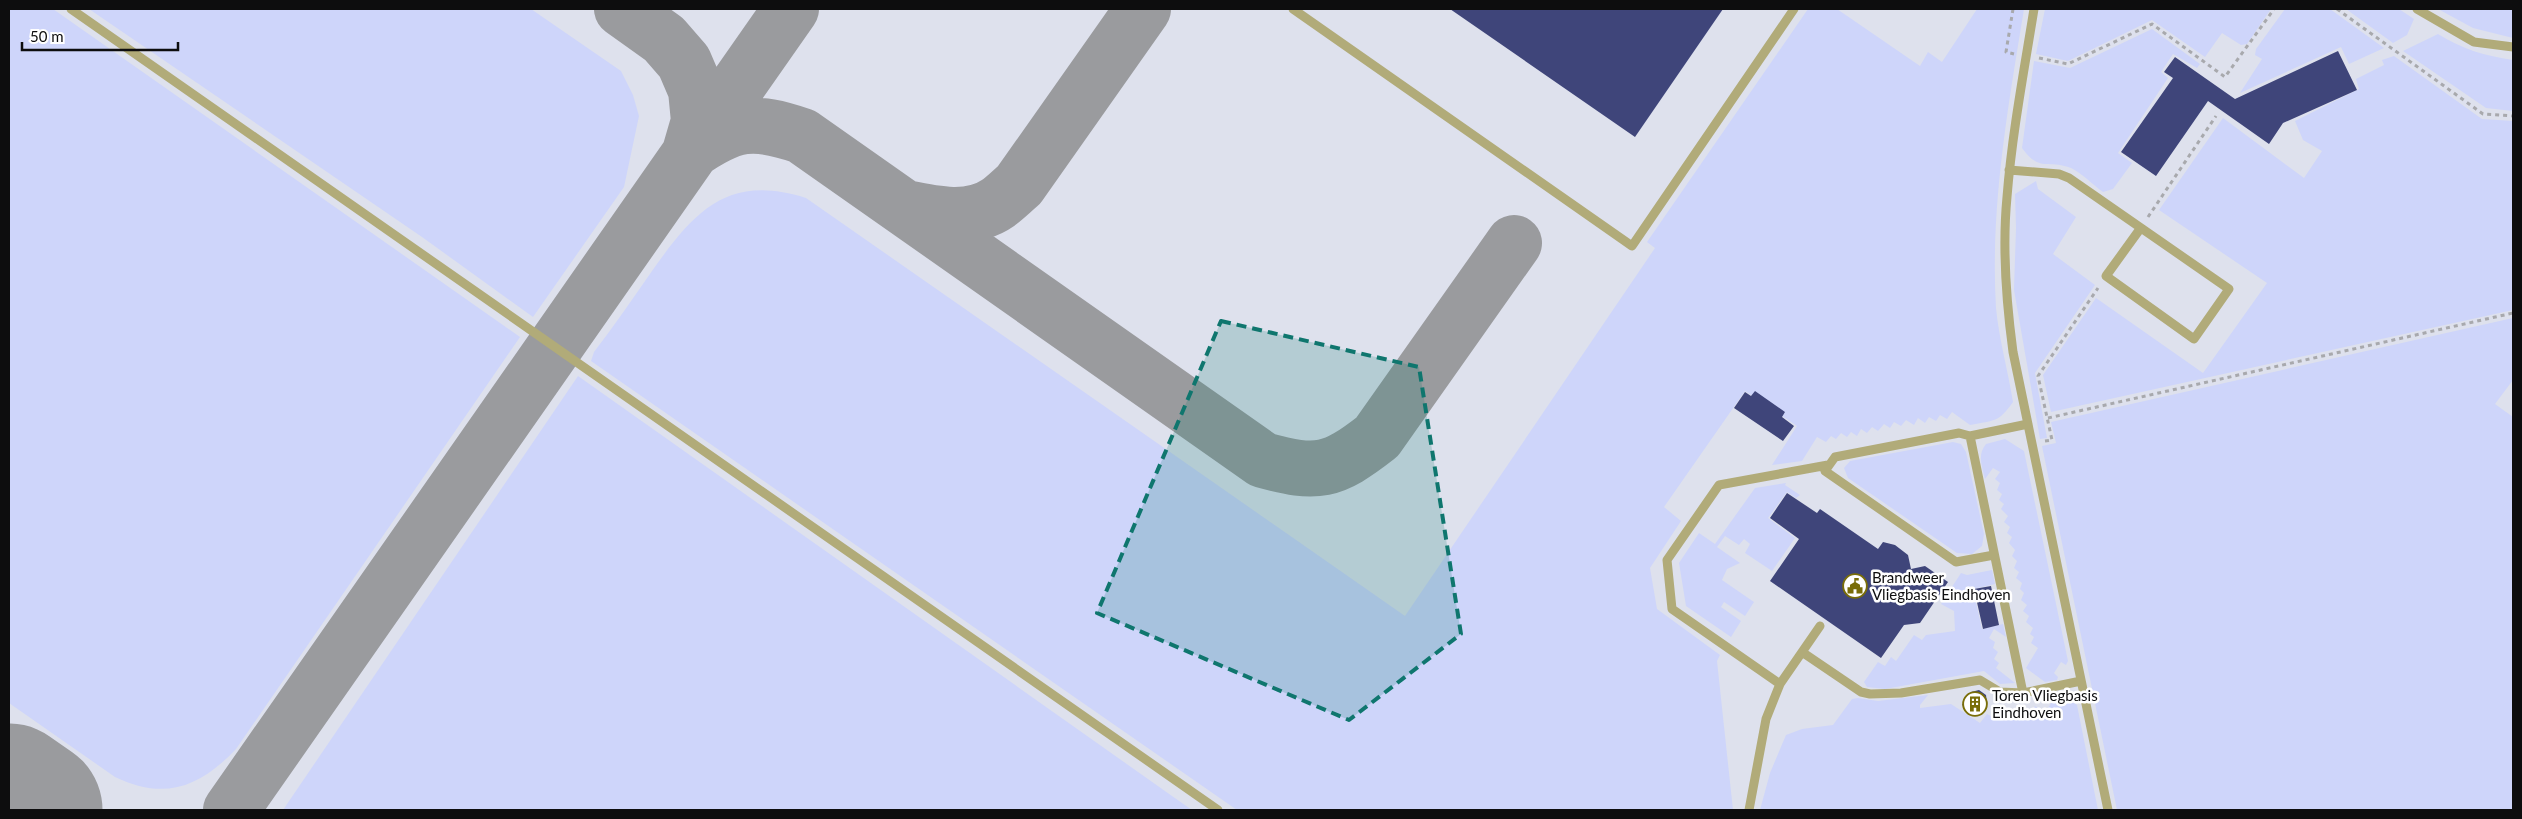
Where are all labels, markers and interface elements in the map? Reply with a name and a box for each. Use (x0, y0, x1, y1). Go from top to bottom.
scale bar (22, 20, 179, 52)
text: 50 m (30, 27, 64, 45)
place label: Brandweer Vliegbasis Eindhoven (1872, 568, 2011, 603)
public building icon: Brandweer Vliegbasis Eindhoven (1842, 573, 1868, 599)
place label: Toren Vliegbasis Eindhoven (1992, 686, 2098, 721)
building icon: Toren Vliegbasis Eindhoven (1962, 691, 1988, 717)

